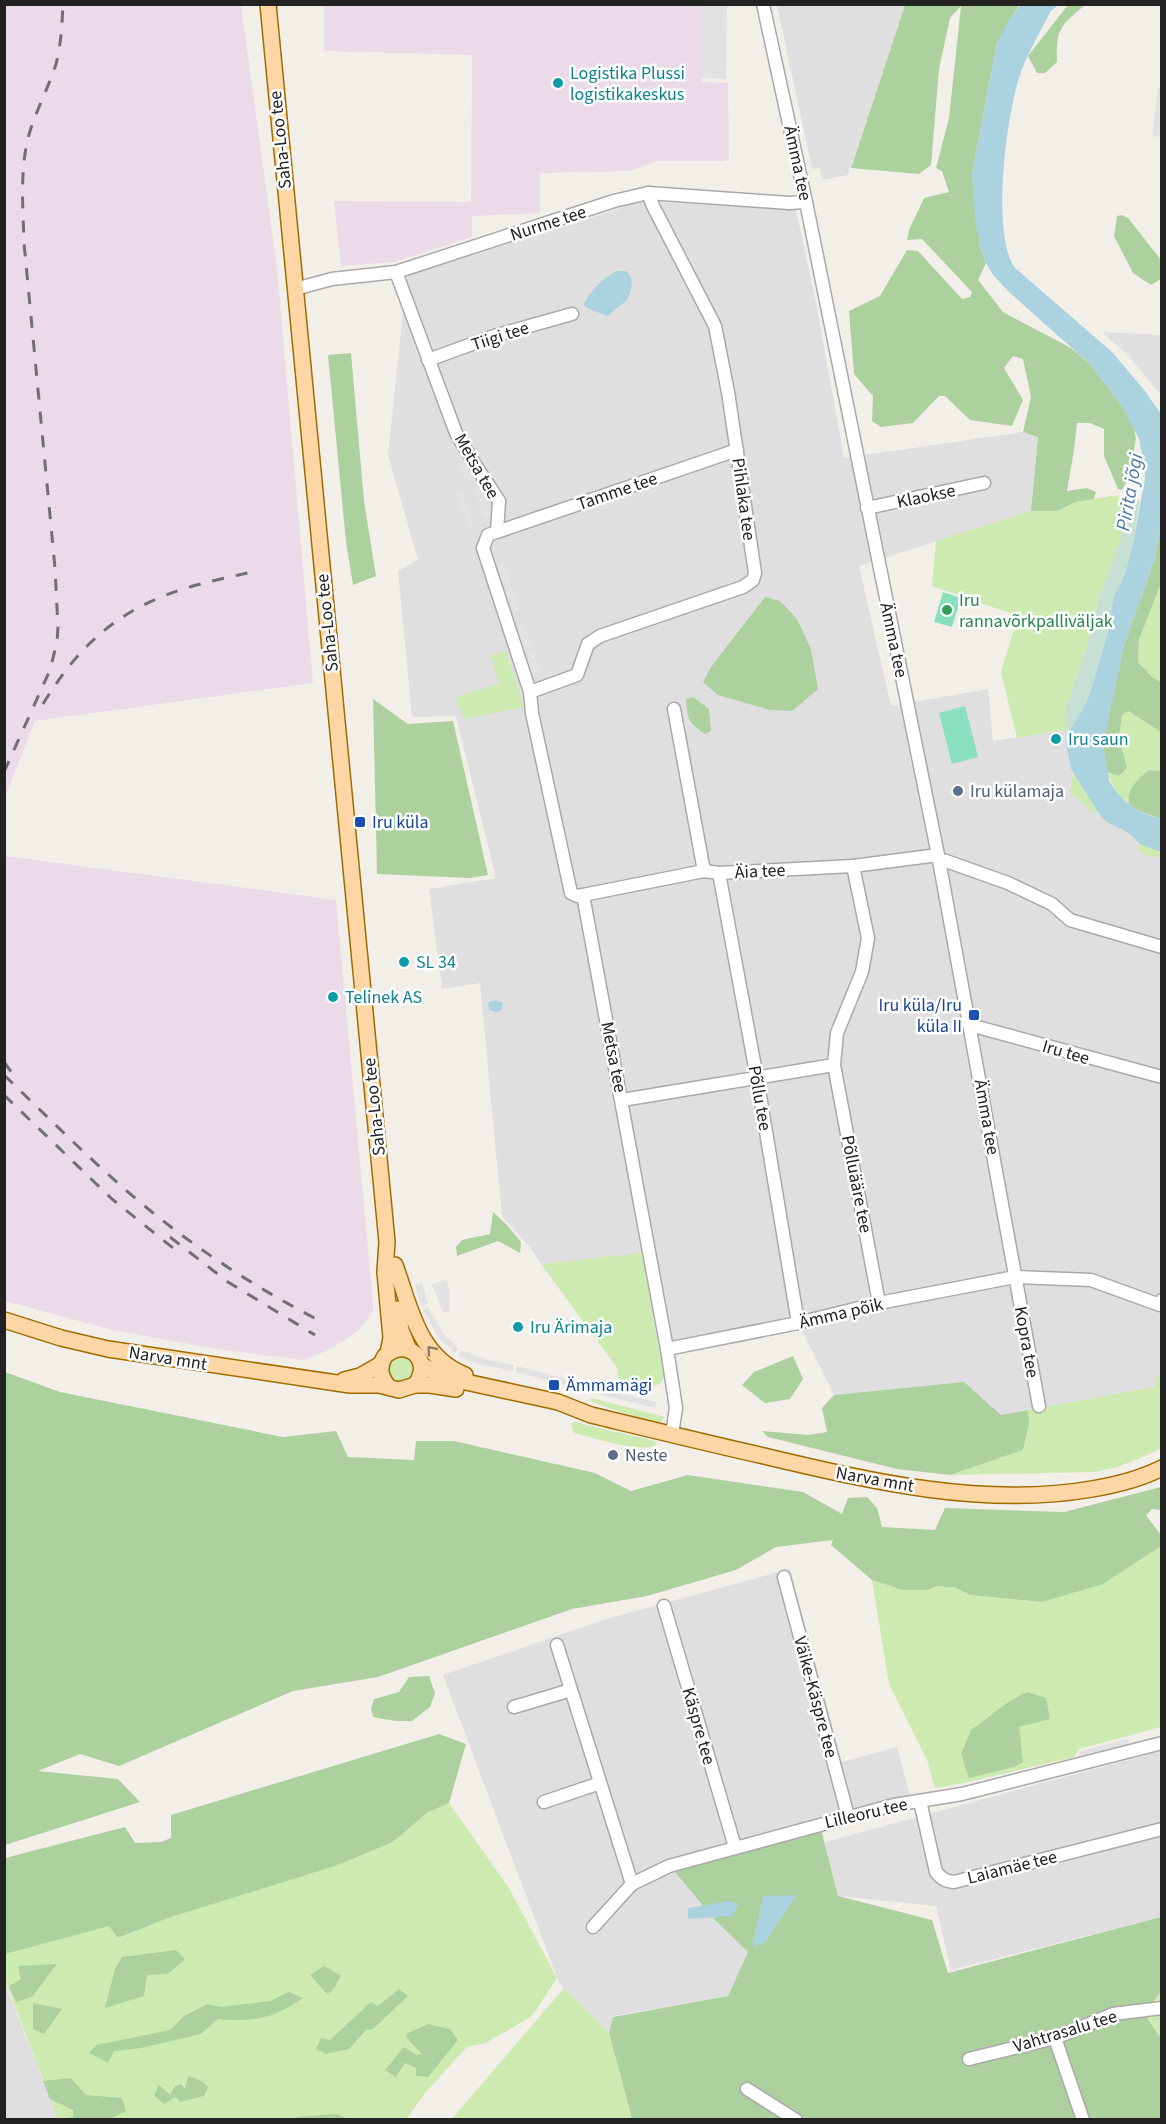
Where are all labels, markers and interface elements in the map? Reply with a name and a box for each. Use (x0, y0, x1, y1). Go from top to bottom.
place label: Logistika Plussi logistikakeskus (570, 61, 685, 107)
marker: Logistika Plussi logistikakeskus (551, 76, 565, 90)
street label: Saha-Loo tee (263, 90, 298, 190)
street label: Ämma tee (777, 123, 818, 203)
street label: Nurme tee (507, 199, 590, 248)
street label: Tiigi tee (468, 315, 532, 358)
street label: Metsa tee (448, 429, 505, 504)
water label: Pirita jõgi (1109, 451, 1151, 533)
street label: Pihlaka tee (725, 456, 762, 542)
street label: Tamme tee (574, 466, 661, 517)
street label: Klaokse (895, 478, 958, 515)
street label: Saha-Loo tee (310, 573, 345, 673)
place label: Iru rannavõrkpalliväljak (959, 588, 1113, 634)
street label: Ämma tee (873, 600, 914, 680)
marker: Iru rannavõrkpalliväljak (940, 603, 954, 617)
place label: Iru saun (1068, 727, 1129, 752)
marker: Iru saun (1049, 732, 1063, 746)
place label: Iru külamaja (970, 779, 1064, 804)
marker: Iru külamaja (951, 784, 965, 798)
place label: Iru küla (372, 810, 429, 835)
marker: Iru küla (353, 815, 367, 829)
street label: Äia tee (734, 858, 786, 885)
place label: SL 34 (416, 950, 456, 975)
marker: SL 34 (397, 955, 411, 969)
place label: Telinek AS (345, 985, 422, 1010)
marker: Telinek AS (326, 990, 340, 1004)
place label: Iru küla/Iru küla II (878, 993, 962, 1039)
marker: Iru küla/Iru küla II (967, 1008, 981, 1022)
street label: Metsa tee (594, 1020, 633, 1095)
street label: Iru tee (1039, 1034, 1092, 1071)
street label: Saha-Loo tee (357, 1057, 392, 1157)
street label: Põllu tee (741, 1064, 778, 1133)
street label: Ämma tee (968, 1077, 1005, 1157)
street label: Põlluääre tee (835, 1133, 878, 1235)
street label: Ämma põik (797, 1292, 886, 1335)
street label: Kopra tee (1008, 1304, 1045, 1380)
place label: Iru Ärimaja (530, 1315, 612, 1340)
marker: Iru Ärimaja (511, 1320, 525, 1334)
street label: Narva mnt (127, 1340, 209, 1377)
one-way arrow (427, 1345, 438, 1356)
place label: Ämmamägi (566, 1373, 652, 1398)
marker: Ämmamägi (547, 1378, 561, 1392)
place label: Neste (625, 1443, 668, 1468)
marker: Neste (606, 1448, 620, 1462)
street label: Narva mnt (834, 1460, 916, 1499)
street label: Väike-Käspre tee (787, 1634, 844, 1761)
street label: Käspre tee (676, 1685, 721, 1768)
street label: Lilleoru tee (822, 1792, 910, 1835)
street label: Laiamäe tee (965, 1844, 1060, 1891)
street label: Vahtrasalu tee (1010, 2004, 1120, 2059)

